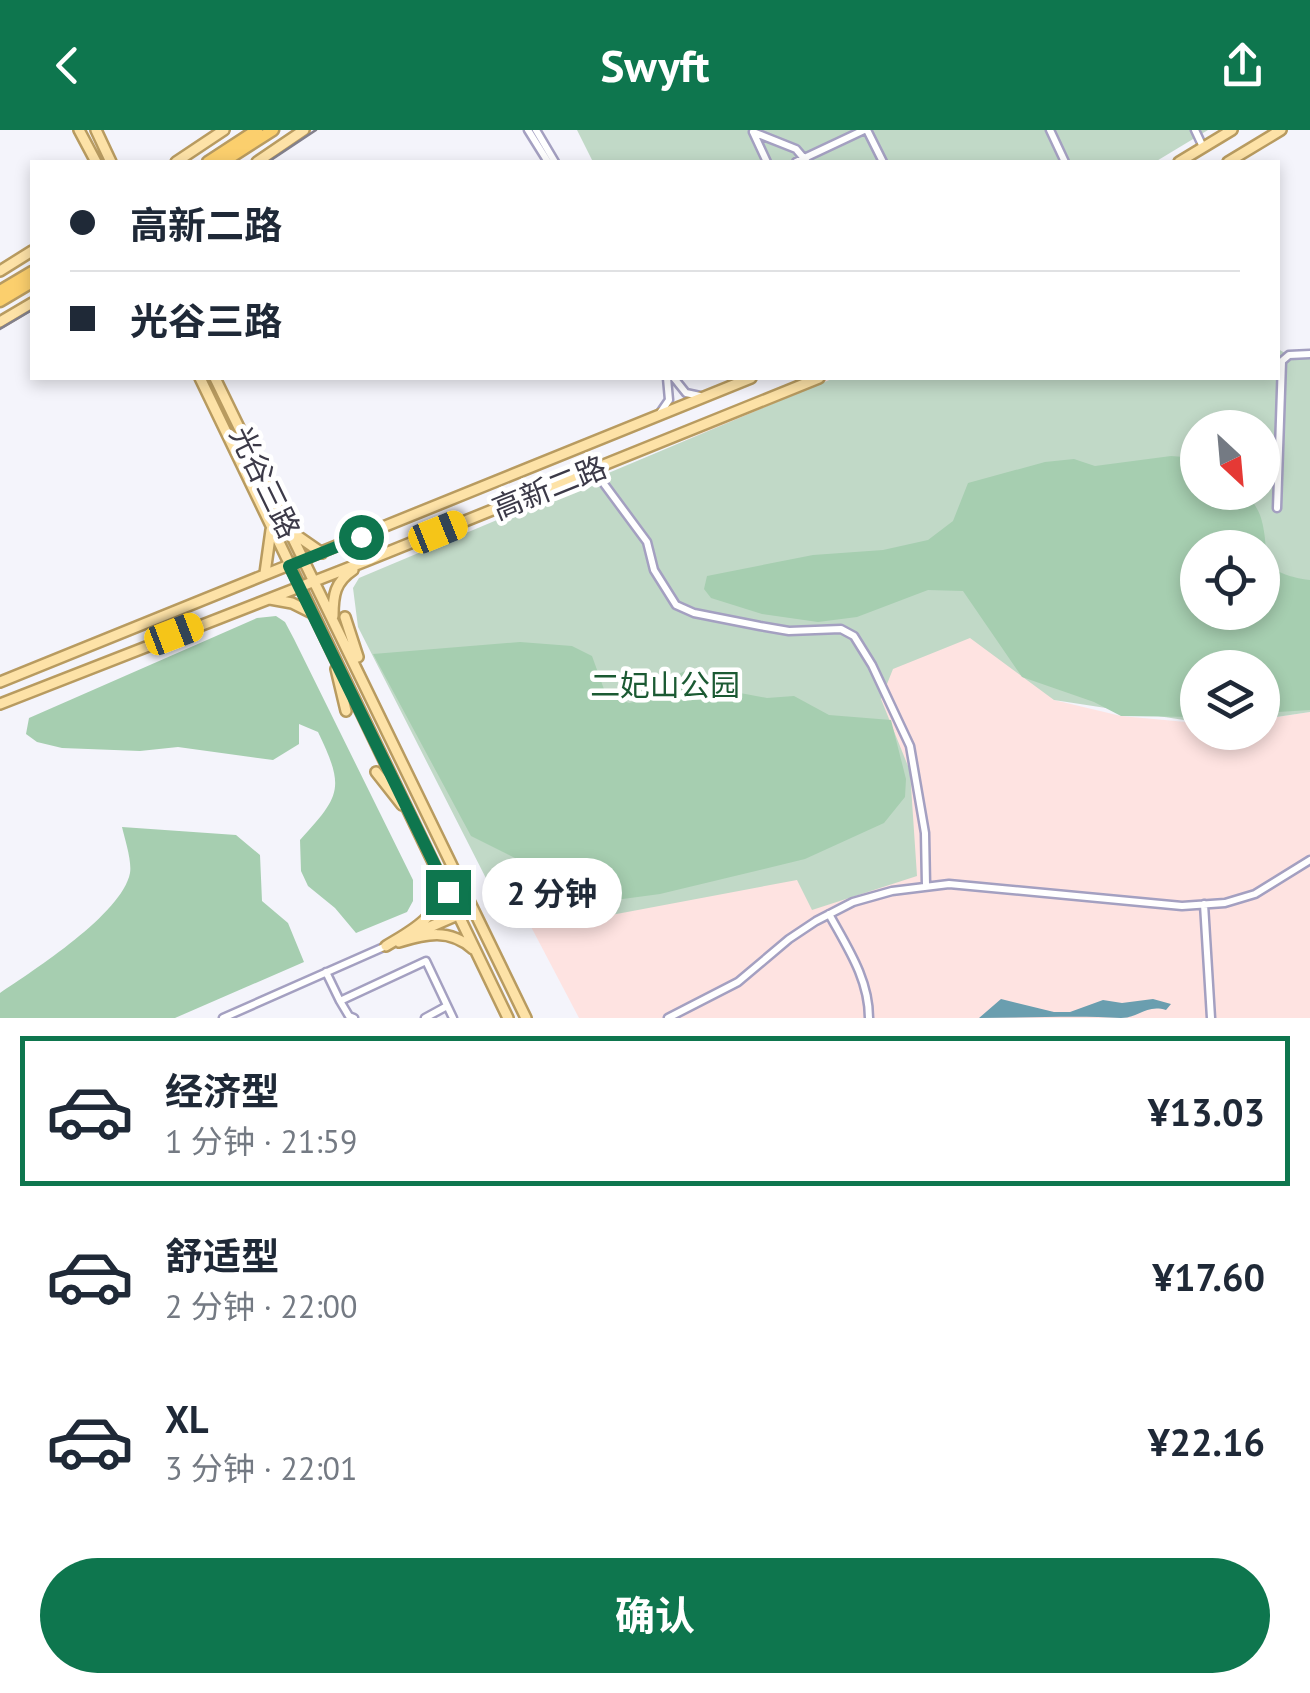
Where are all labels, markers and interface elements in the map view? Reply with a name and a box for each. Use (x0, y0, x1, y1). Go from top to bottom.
text: Swyft (600, 36, 710, 94)
icon: back (40, 38, 95, 93)
icon: share (1215, 38, 1270, 93)
text: 高新二路 (130, 200, 282, 249)
text: 光谷三路 (130, 296, 282, 345)
north arrow (1180, 410, 1280, 510)
map controls (1180, 410, 1280, 750)
street label: 光谷三路 (222, 420, 310, 544)
street label: 高新二路 (486, 446, 612, 528)
car (405, 507, 471, 557)
route start (339, 515, 384, 560)
button: locate (1180, 530, 1280, 630)
car (141, 609, 207, 659)
button: layers (1180, 650, 1280, 750)
park label: 二妃山公园 (590, 665, 740, 704)
callout: 2 分钟 (483, 857, 623, 927)
route end (426, 870, 471, 915)
text: 2 分钟 (507, 872, 597, 914)
icon: car (45, 1066, 135, 1156)
text: 经济型 (165, 1066, 279, 1115)
text: ¥13.03 (1148, 1087, 1265, 1136)
text: 1 分钟 · 21:59 (165, 1120, 357, 1162)
icon: car (45, 1231, 135, 1321)
text: 舒适型 (165, 1231, 279, 1280)
text: ¥17.60 (1152, 1252, 1265, 1301)
text: 2 分钟 · 22:00 (165, 1285, 357, 1327)
text: XL (165, 1394, 209, 1443)
icon: car (45, 1396, 135, 1486)
text: ¥22.16 (1148, 1417, 1265, 1466)
text: 3 分钟 · 22:01 (165, 1447, 357, 1489)
button: 确认 (40, 1558, 1270, 1673)

